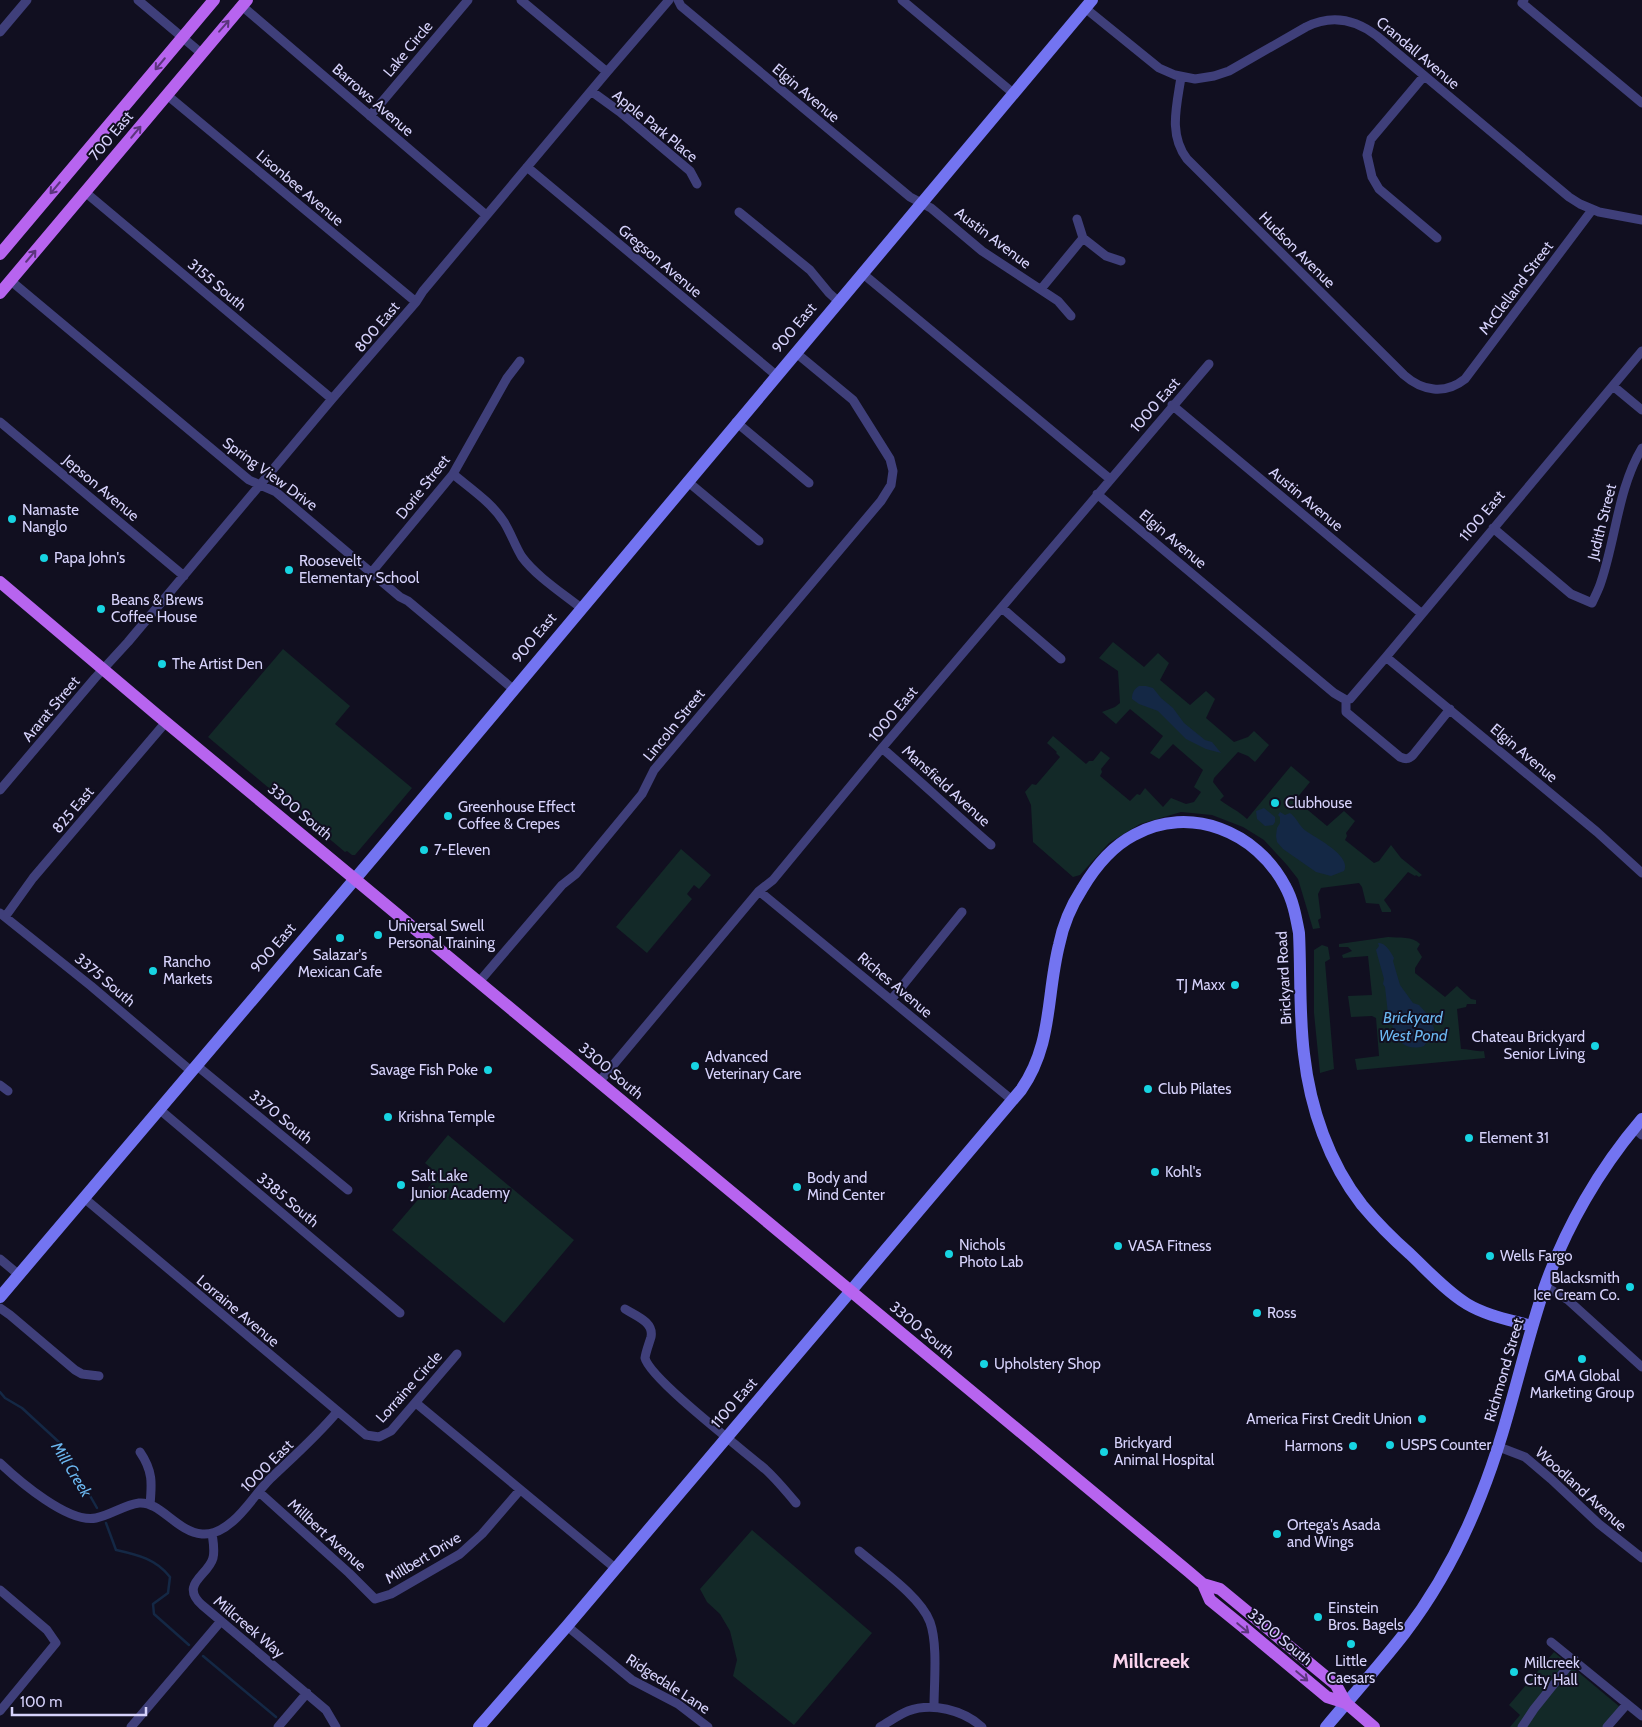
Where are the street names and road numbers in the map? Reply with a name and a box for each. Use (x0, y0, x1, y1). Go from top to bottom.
street label: Crandall Avenue (1373, 13, 1463, 93)
street label: Lake Circle (379, 17, 437, 81)
street label: Barrows Avenue (329, 60, 417, 140)
street label: Elgin Avenue (769, 60, 843, 126)
street label: Apple Park Place (609, 86, 702, 166)
street label: 700 East (85, 108, 137, 164)
street label: Lisonbee Avenue (253, 146, 347, 230)
street label: Austin Avenue (951, 204, 1035, 273)
street label: Hudson Avenue (1255, 208, 1339, 292)
street label: Gregson Avenue (615, 221, 706, 301)
street label: McClelland Street (1475, 238, 1557, 338)
street label: 3155 South (184, 255, 250, 315)
street label: 800 East (351, 298, 403, 356)
street label: 900 East (768, 299, 820, 357)
street label: 1000 East (1126, 374, 1184, 436)
street label: Spring View Drive (219, 434, 321, 515)
street label: Jepson Avenue (59, 450, 143, 525)
street label: Dorie Street (392, 451, 454, 523)
street label: Austin Avenue (1265, 463, 1347, 535)
street label: Judith Street (1584, 482, 1620, 563)
street label: 1100 East (1456, 487, 1508, 545)
street label: Elgin Avenue (1136, 506, 1210, 572)
street label: 900 East (508, 609, 560, 667)
street label: Ararat Street (18, 673, 84, 745)
street label: 1000 East (865, 683, 921, 745)
street label: Lincoln Street (639, 685, 709, 765)
street label: Elgin Avenue (1487, 720, 1561, 786)
street label: Mansfield Avenue (898, 742, 994, 831)
street label: 3300 South (264, 780, 336, 844)
street label: 825 East (48, 783, 98, 837)
street label: 900 East (247, 920, 299, 976)
street label: Brickyard Road (1273, 931, 1295, 1025)
street label: Riches Avenue (854, 949, 936, 1022)
street label: 3375 South (71, 950, 139, 1010)
street label: 3300 South (575, 1039, 647, 1103)
street label: 3370 South (246, 1086, 316, 1148)
street label: 3385 South (254, 1169, 322, 1231)
street label: Lorraine Avenue (193, 1271, 283, 1351)
street label: 3300 South (886, 1298, 958, 1362)
street label: Richmond Street (1481, 1316, 1527, 1424)
street label: Lorraine Circle (372, 1347, 446, 1427)
street label: 1100 East (707, 1374, 761, 1432)
street label: 1000 East (237, 1436, 297, 1496)
street label: Woodland Avenue (1532, 1443, 1631, 1535)
street label: Millbert Avenue (284, 1495, 370, 1575)
street label: Millbert Drive (382, 1528, 464, 1588)
street label: Millcreek Way (210, 1592, 288, 1662)
street label: 3300 South (1244, 1605, 1316, 1669)
street label: Ridgedale Lane (623, 1650, 714, 1718)

